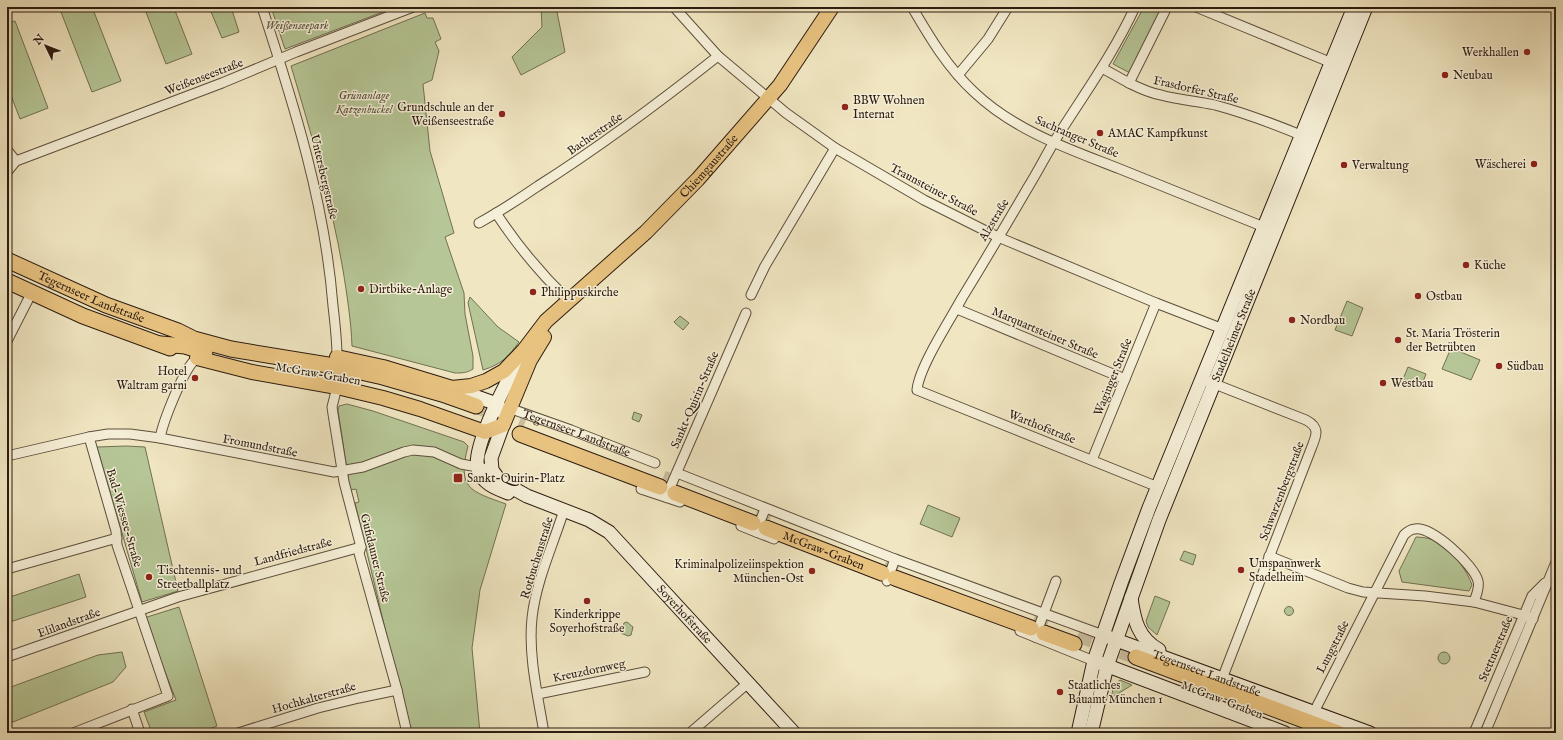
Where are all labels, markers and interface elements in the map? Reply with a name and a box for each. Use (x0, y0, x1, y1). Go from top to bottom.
park label: Weißenseepark (265, 18, 329, 33)
north arrow (26, 26, 66, 66)
text: N (30, 31, 48, 49)
place label: Werkhallen (1462, 45, 1520, 60)
marker: Werkhallen (1522, 47, 1532, 57)
street label: Weißenseestraße (163, 55, 246, 99)
place label: Neubau (1453, 68, 1493, 83)
marker: Neubau (1440, 70, 1450, 80)
street label: Frasdorfer Straße (1152, 73, 1241, 107)
park label: Grünanlage Katzenbuckel (335, 88, 394, 117)
place label: BBW Wohnen Internat (853, 93, 925, 122)
place label: Grundschule an der Weißenseestraße (397, 100, 495, 129)
marker: BBW Wohnen Internat (840, 102, 850, 112)
marker: Grundschule an der Weißenseestraße (497, 109, 507, 119)
street label: Bacherstraße (564, 109, 626, 159)
street label: Sachranger Straße (1033, 113, 1122, 162)
place label: AMAC Kampfkunst (1107, 126, 1208, 142)
marker: AMAC Kampfkunst (1095, 128, 1105, 138)
street label: Chiemgaustraße (676, 131, 741, 201)
street label: Untersbergstraße (307, 133, 341, 222)
place label: Wäscherei (1475, 157, 1526, 172)
place label: Verwaltung (1351, 158, 1409, 173)
marker: Wäscherei (1529, 159, 1539, 169)
street label: Traunsteiner Straße (887, 160, 981, 220)
marker: Verwaltung (1339, 160, 1349, 170)
street label: Alzstraße (975, 196, 1013, 245)
place label: Küche (1474, 258, 1506, 273)
marker: Küche (1461, 260, 1471, 270)
street label: Tegernseer Landstraße (36, 268, 147, 326)
place label: Dirtbike-Anlage (369, 282, 453, 297)
marker: Dirtbike-Anlage (356, 284, 366, 294)
place label: Philippuskirche (541, 285, 619, 301)
street label: Stadelheimer Straße (1208, 286, 1259, 384)
marker: Philippuskirche (528, 287, 538, 297)
place label: Ostbau (1426, 289, 1462, 304)
marker: Ostbau (1413, 291, 1423, 301)
street label: Marquartsteiner Straße (989, 304, 1101, 363)
place label: Nordbau (1300, 313, 1345, 328)
marker: Nordbau (1287, 315, 1297, 325)
place label: St. Maria Trösterin der Betrübten (1406, 326, 1501, 355)
street label: Waginger Straße (1091, 335, 1136, 418)
marker: St. Maria Trösterin der Betrübten (1393, 335, 1403, 345)
street label: Sankt-Quirin-Straße (668, 349, 722, 451)
street label: McGraw-Graben (274, 359, 362, 389)
place label: Südbau (1507, 359, 1544, 374)
marker: Südbau (1494, 361, 1504, 371)
place label: Hotel Waltram garni (117, 364, 188, 393)
marker: Hotel Waltram garni (190, 373, 200, 383)
place label: Westbau (1391, 376, 1434, 391)
marker: Westbau (1378, 378, 1388, 388)
street label: Tegernseer Landstraße (520, 406, 633, 460)
street label: Warthofstraße (1006, 407, 1078, 447)
street label: Fromundstraße (221, 431, 299, 461)
street label: Schwarzenbergstraße (1256, 439, 1308, 543)
street label: Bad-Wiessee-Straße (103, 467, 145, 569)
place label: Sankt-Quirin-Platz (467, 471, 565, 486)
marker: Sankt-Quirin-Platz (452, 472, 464, 484)
street label: Gufidauner Straße (357, 512, 393, 604)
street label: Rotbuchenstraße (517, 515, 557, 601)
street label: McGraw-Graben (781, 528, 867, 573)
street label: Landfriedstraße (252, 534, 334, 570)
place label: Umspannwerk Stadelheim (1249, 556, 1321, 585)
place label: Kriminalpolizeiinspektion München-Ost (674, 557, 805, 586)
place label: Tischtennis- und Streetballplatz (157, 563, 242, 593)
marker: Umspannwerk Stadelheim (1236, 565, 1246, 575)
marker: Kriminalpolizeiinspektion München-Ost (807, 566, 817, 576)
marker: Tischtennis- und Streetballplatz (144, 572, 154, 582)
street label: Soyerhofstraße (654, 581, 716, 647)
marker: Kinderkrippe Soyerhofstraße (582, 596, 592, 606)
street label: Elilandstraße (36, 605, 103, 641)
place label: Kinderkrippe Soyerhofstraße (550, 607, 625, 636)
street label: Stettnerstraße (1475, 613, 1517, 684)
street label: Lungstraße (1313, 618, 1353, 676)
street label: Tegernseer Landstraße (1150, 646, 1263, 700)
street label: Kreuzdornweg (551, 656, 627, 686)
place label: Staatliches Bauamt München 1 (1068, 678, 1163, 707)
street label: McGraw-Graben (1179, 678, 1266, 723)
street label: Hochkalterstraße (270, 679, 358, 717)
marker: Staatliches Bauamt München 1 (1055, 687, 1065, 697)

